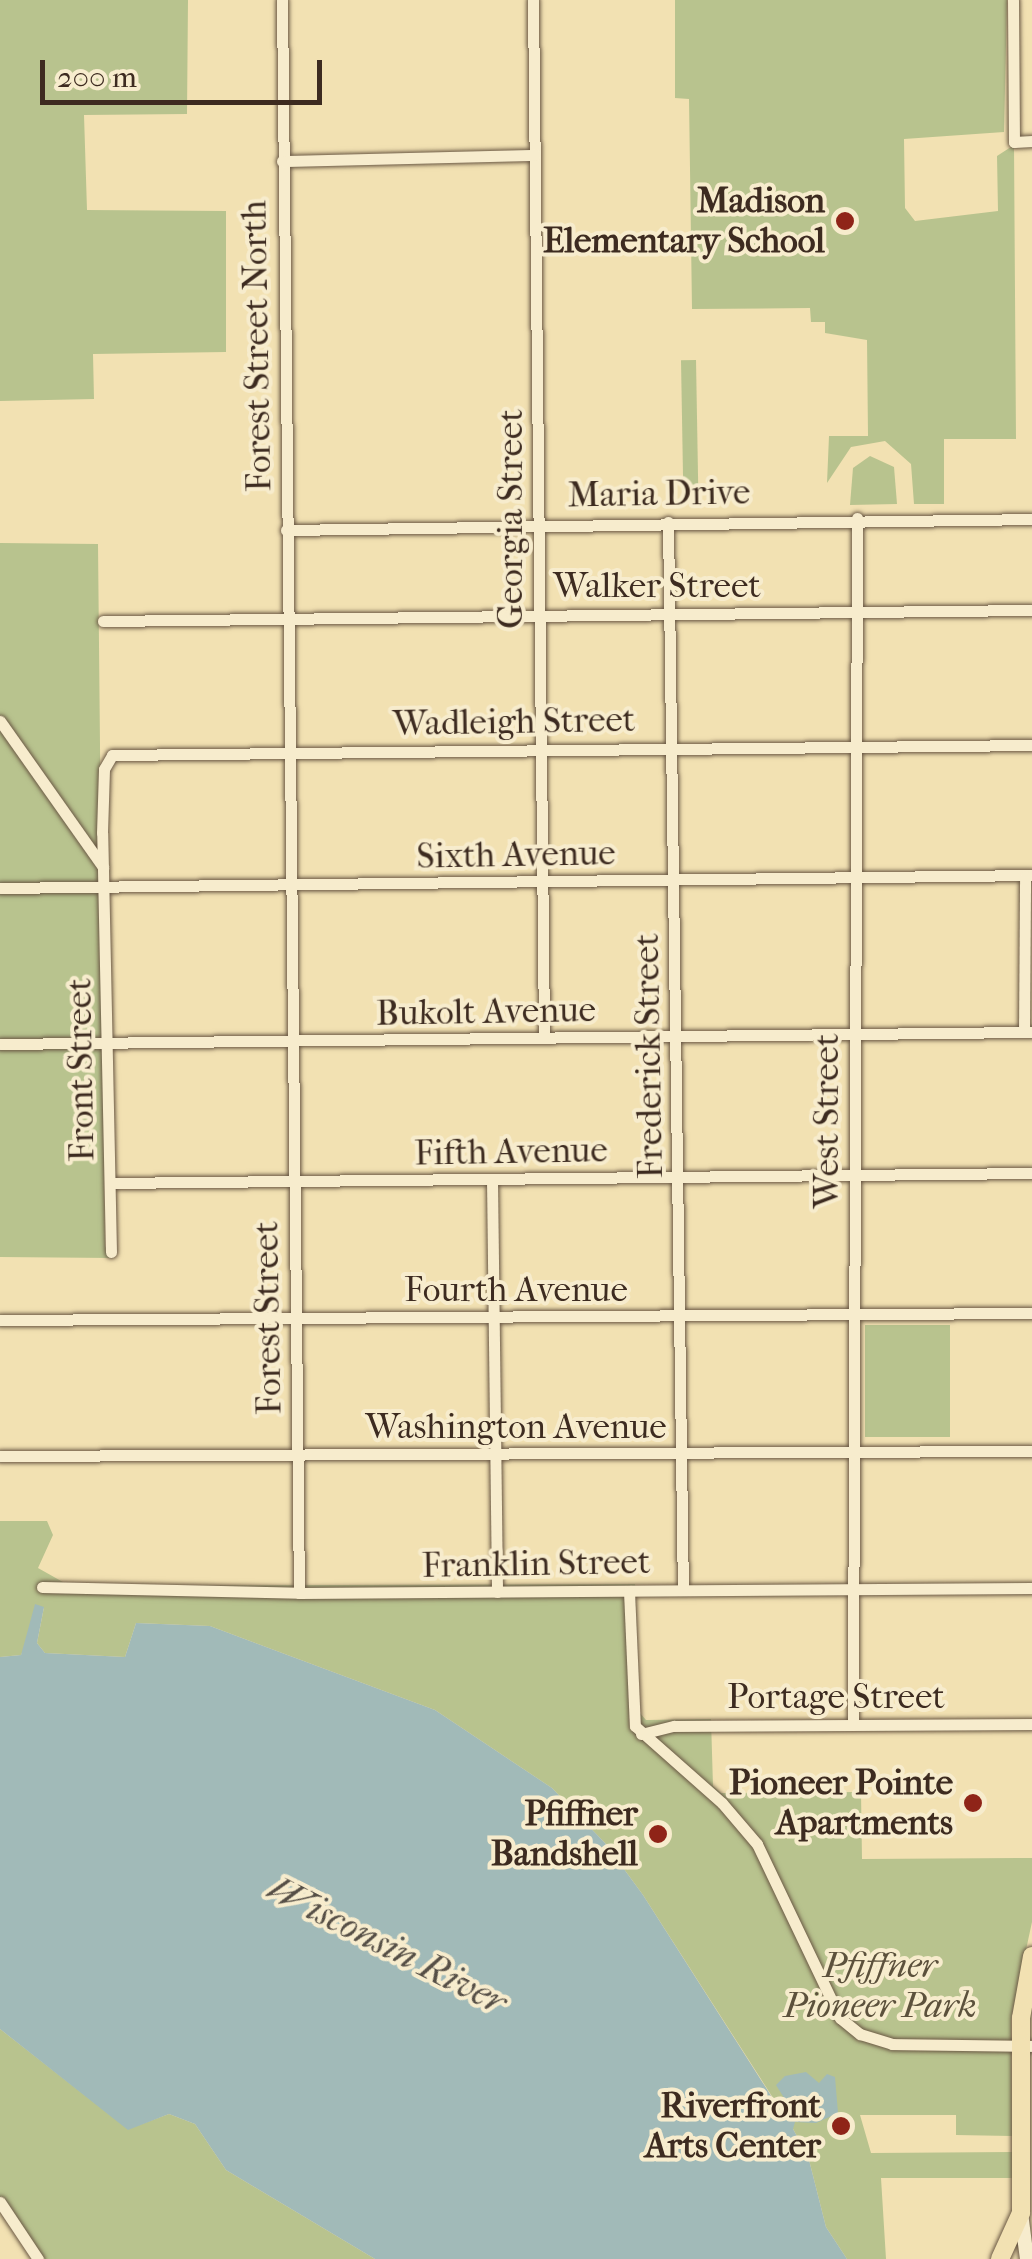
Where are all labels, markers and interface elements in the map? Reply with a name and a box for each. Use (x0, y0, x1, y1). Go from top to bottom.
scale bar (45, 40, 328, 102)
text: 200 m (57, 60, 137, 95)
place label: Madison Elementary School (543, 180, 825, 262)
street label: Forest Street North (233, 200, 281, 492)
marker: Madison Elementary School (834, 210, 856, 232)
street label: Georgia Street (490, 409, 532, 629)
street label: Maria Drive (567, 471, 751, 517)
street label: Walker Street (553, 565, 761, 607)
street label: Wadleigh Street (392, 699, 636, 745)
street label: Sixth Avenue (416, 832, 616, 878)
street label: Frederick Street (626, 933, 672, 1179)
street label: Front Street (58, 978, 104, 1162)
street label: Bukolt Avenue (376, 989, 596, 1035)
street label: West Street (806, 1034, 848, 1208)
street label: Fifth Avenue (414, 1129, 608, 1175)
street label: Forest Street (245, 1221, 291, 1415)
street label: Fourth Avenue (404, 1269, 628, 1311)
street label: Washington Avenue (365, 1406, 667, 1448)
street label: Franklin Street (421, 1541, 651, 1587)
street label: Portage Street (727, 1676, 945, 1718)
place label: Pioneer Pointe Apartments (729, 1762, 953, 1844)
marker: Pioneer Pointe Apartments (962, 1792, 984, 1814)
place label: Pfiffner Bandshell (491, 1793, 638, 1875)
marker: Pfiffner Bandshell (647, 1823, 669, 1845)
water label: Wisconsin River (260, 1865, 514, 2025)
park label: Pfiffner Pioneer Park (783, 1945, 977, 2027)
place label: Riverfront Arts Center (645, 2085, 821, 2167)
marker: Riverfront Arts Center (830, 2115, 852, 2137)

